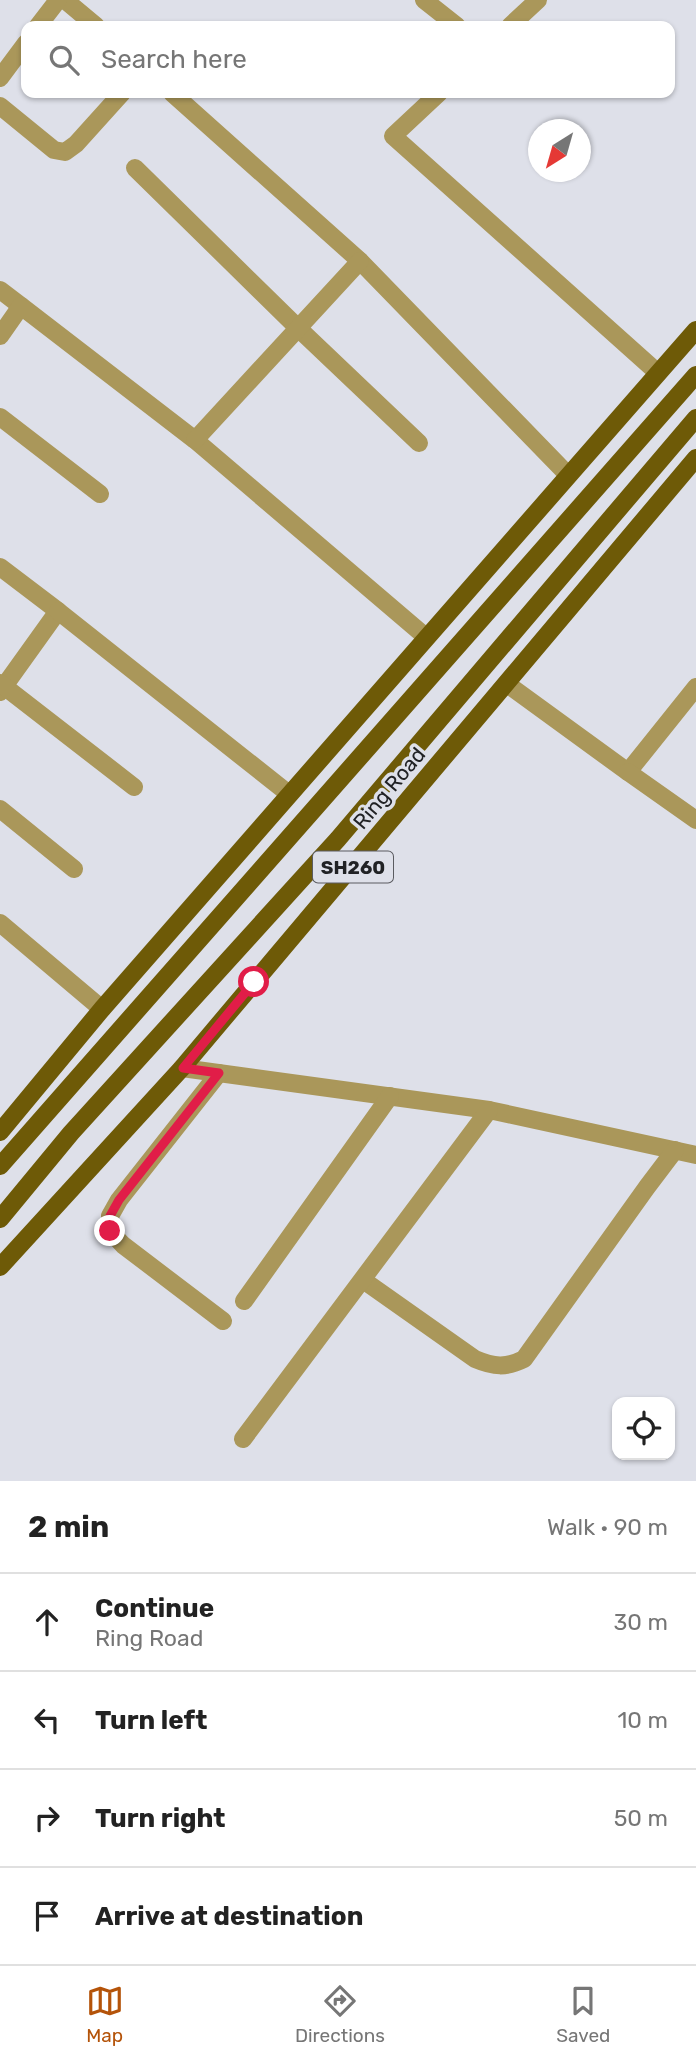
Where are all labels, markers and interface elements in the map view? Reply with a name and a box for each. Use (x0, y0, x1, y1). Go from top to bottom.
search box (21, 21, 675, 98)
icon: search (45, 41, 83, 79)
text: Search here (101, 44, 247, 75)
north arrow (528, 119, 591, 182)
street label: Ring Road (348, 742, 430, 834)
road number: SH260 (313, 852, 393, 882)
route start (238, 966, 269, 997)
route end (94, 1215, 125, 1246)
map controls (612, 1397, 675, 1460)
button: locate (612, 1397, 675, 1460)
text: 2 min (28, 1509, 109, 1545)
text: Walk · 90 m (547, 1513, 668, 1541)
text: Continue (95, 1593, 214, 1624)
icon: ahead (28, 1603, 66, 1641)
text: 30 m (613, 1608, 668, 1636)
text: Ring Road (95, 1624, 203, 1652)
icon: left (28, 1701, 66, 1739)
text: Turn left (95, 1705, 207, 1736)
text: 10 m (617, 1706, 668, 1734)
icon: right (28, 1799, 66, 1837)
text: Turn right (95, 1803, 225, 1834)
text: 50 m (614, 1804, 668, 1832)
icon: arrive (28, 1897, 66, 1935)
text: Arrive at destination (95, 1901, 363, 1932)
tab: Map (86, 1982, 124, 2047)
tab: Directions (295, 1982, 385, 2047)
tab: Saved (556, 1982, 610, 2047)

